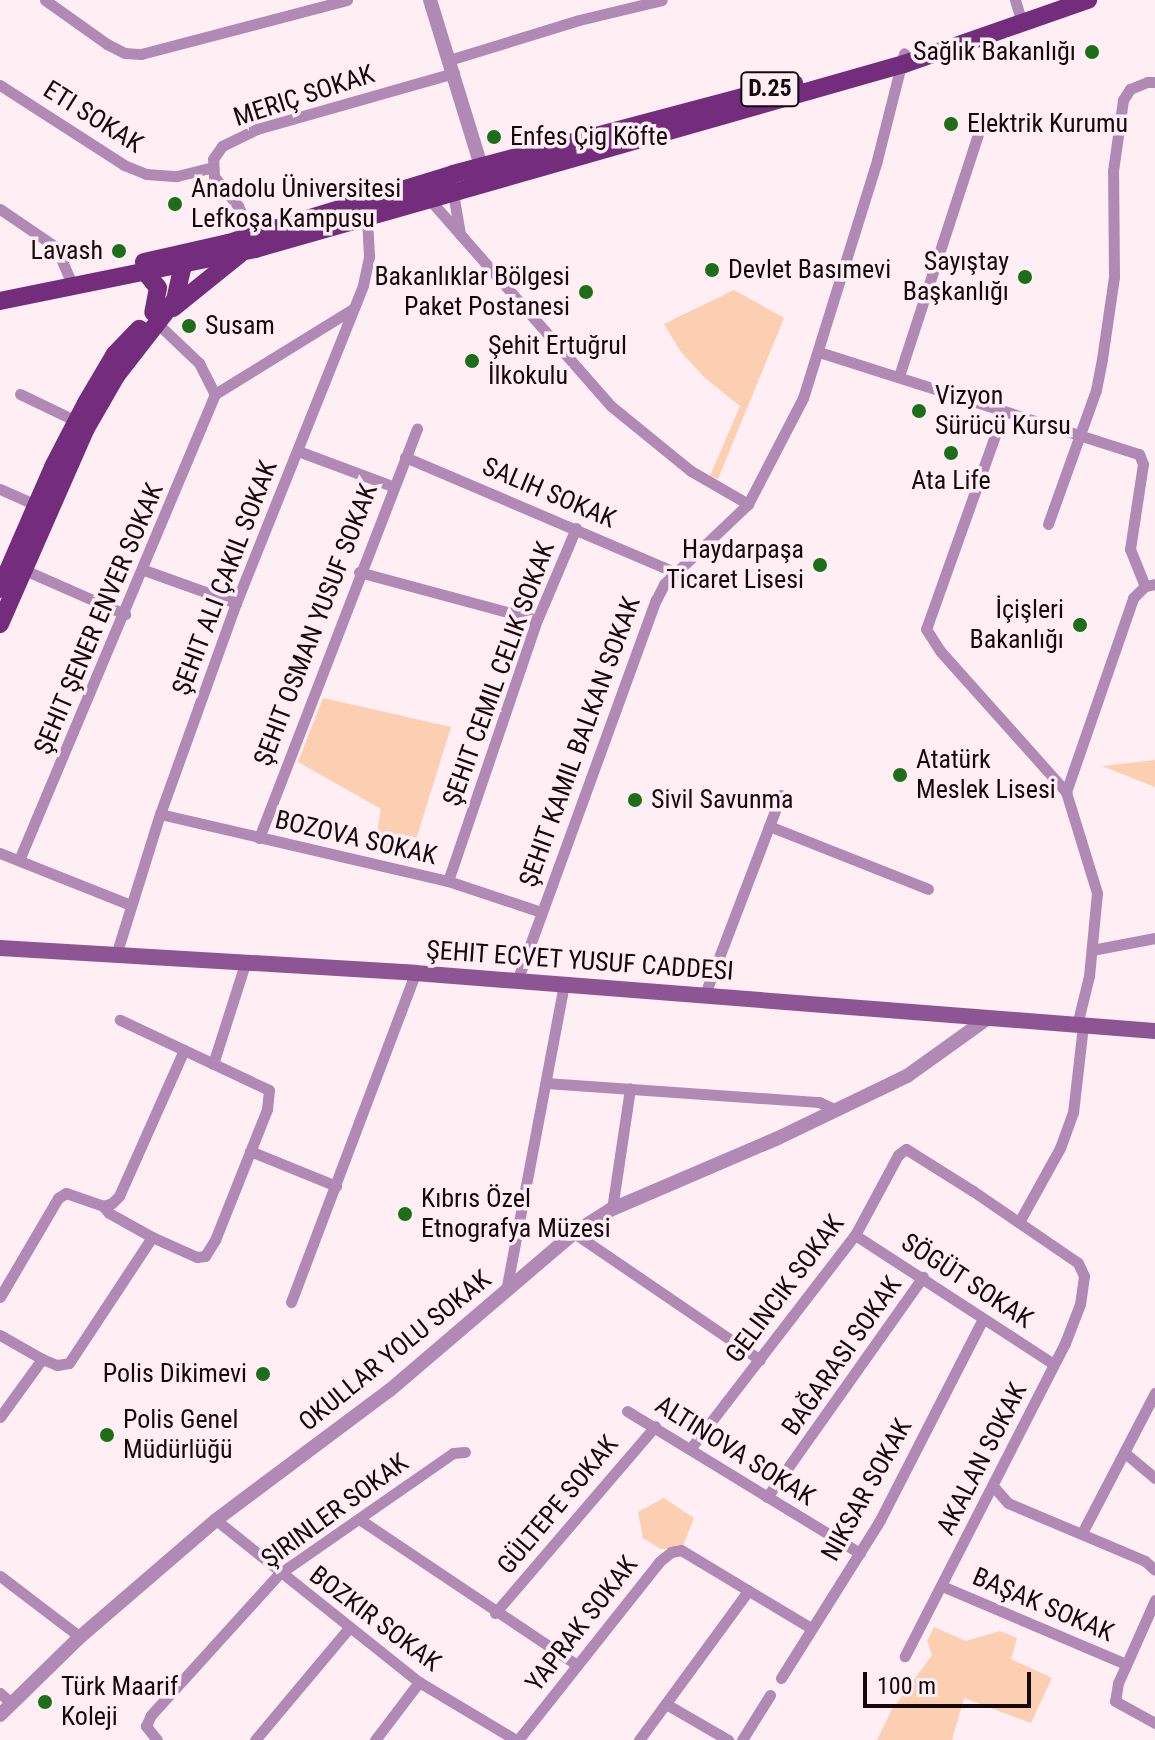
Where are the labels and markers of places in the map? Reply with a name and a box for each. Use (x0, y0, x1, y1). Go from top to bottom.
place label: Sağlık Bakanlığı (913, 36, 1076, 68)
marker: Sağlık Bakanlığı (1083, 43, 1101, 61)
place label: Elektrik Kurumu (967, 108, 1128, 140)
marker: Elektrik Kurumu (942, 115, 960, 133)
place label: Enfes Çig Köfte (510, 121, 668, 153)
marker: Enfes Çig Köfte (485, 128, 503, 146)
place label: Anadolu Üniversitesi Lefkoşa Kampusu (191, 173, 401, 234)
marker: Anadolu Üniversitesi Lefkoşa Kampusu (166, 195, 184, 213)
place label: Lavash (31, 235, 103, 267)
marker: Lavash (110, 242, 128, 260)
place label: Sayıştay Başkanlığı (903, 246, 1009, 308)
place label: Devlet Basımevi (728, 254, 891, 286)
place label: Bakanlıklar Bölgesi Paket Postanesi (374, 261, 570, 322)
marker: Devlet Basımevi (703, 261, 721, 279)
marker: Sayıştay Başkanlığı (1016, 268, 1034, 286)
marker: Bakanlıklar Bölgesi Paket Postanesi (577, 283, 595, 301)
place label: Susam (205, 310, 275, 342)
marker: Susam (180, 317, 198, 335)
place label: Şehit Ertuğrul İlkokulu (488, 330, 627, 392)
marker: Şehit Ertuğrul İlkokulu (463, 352, 481, 370)
place label: Vizyon Sürücü Kursu (935, 380, 1071, 442)
marker: Vizyon Sürücü Kursu (910, 402, 928, 420)
marker: Ata Life (942, 444, 960, 462)
place label: Ata Life (911, 465, 991, 497)
place label: Haydarpaşa Ticaret Lisesi (666, 534, 804, 596)
marker: Haydarpaşa Ticaret Lisesi (811, 556, 829, 574)
place label: İçişleri Bakanlığı (970, 594, 1064, 656)
marker: İçişleri Bakanlığı (1071, 616, 1089, 634)
place label: Atatürk Meslek Lisesi (916, 744, 1056, 806)
marker: Atatürk Meslek Lisesi (891, 766, 909, 784)
place label: Sivil Savunma (651, 784, 794, 816)
marker: Sivil Savunma (626, 791, 644, 809)
place label: Kıbrıs Özel Etnografya Müzesi (421, 1183, 611, 1244)
marker: Kıbrıs Özel Etnografya Müzesi (396, 1205, 414, 1223)
place label: Polis Dikimevi (103, 1358, 247, 1390)
marker: Polis Dikimevi (254, 1365, 272, 1383)
place label: Polis Genel Müdürlüğü (123, 1404, 238, 1466)
marker: Polis Genel Müdürlüğü (98, 1426, 116, 1444)
place label: Türk Maarif Koleji (61, 1671, 178, 1732)
marker: Türk Maarif Koleji (36, 1693, 54, 1711)

